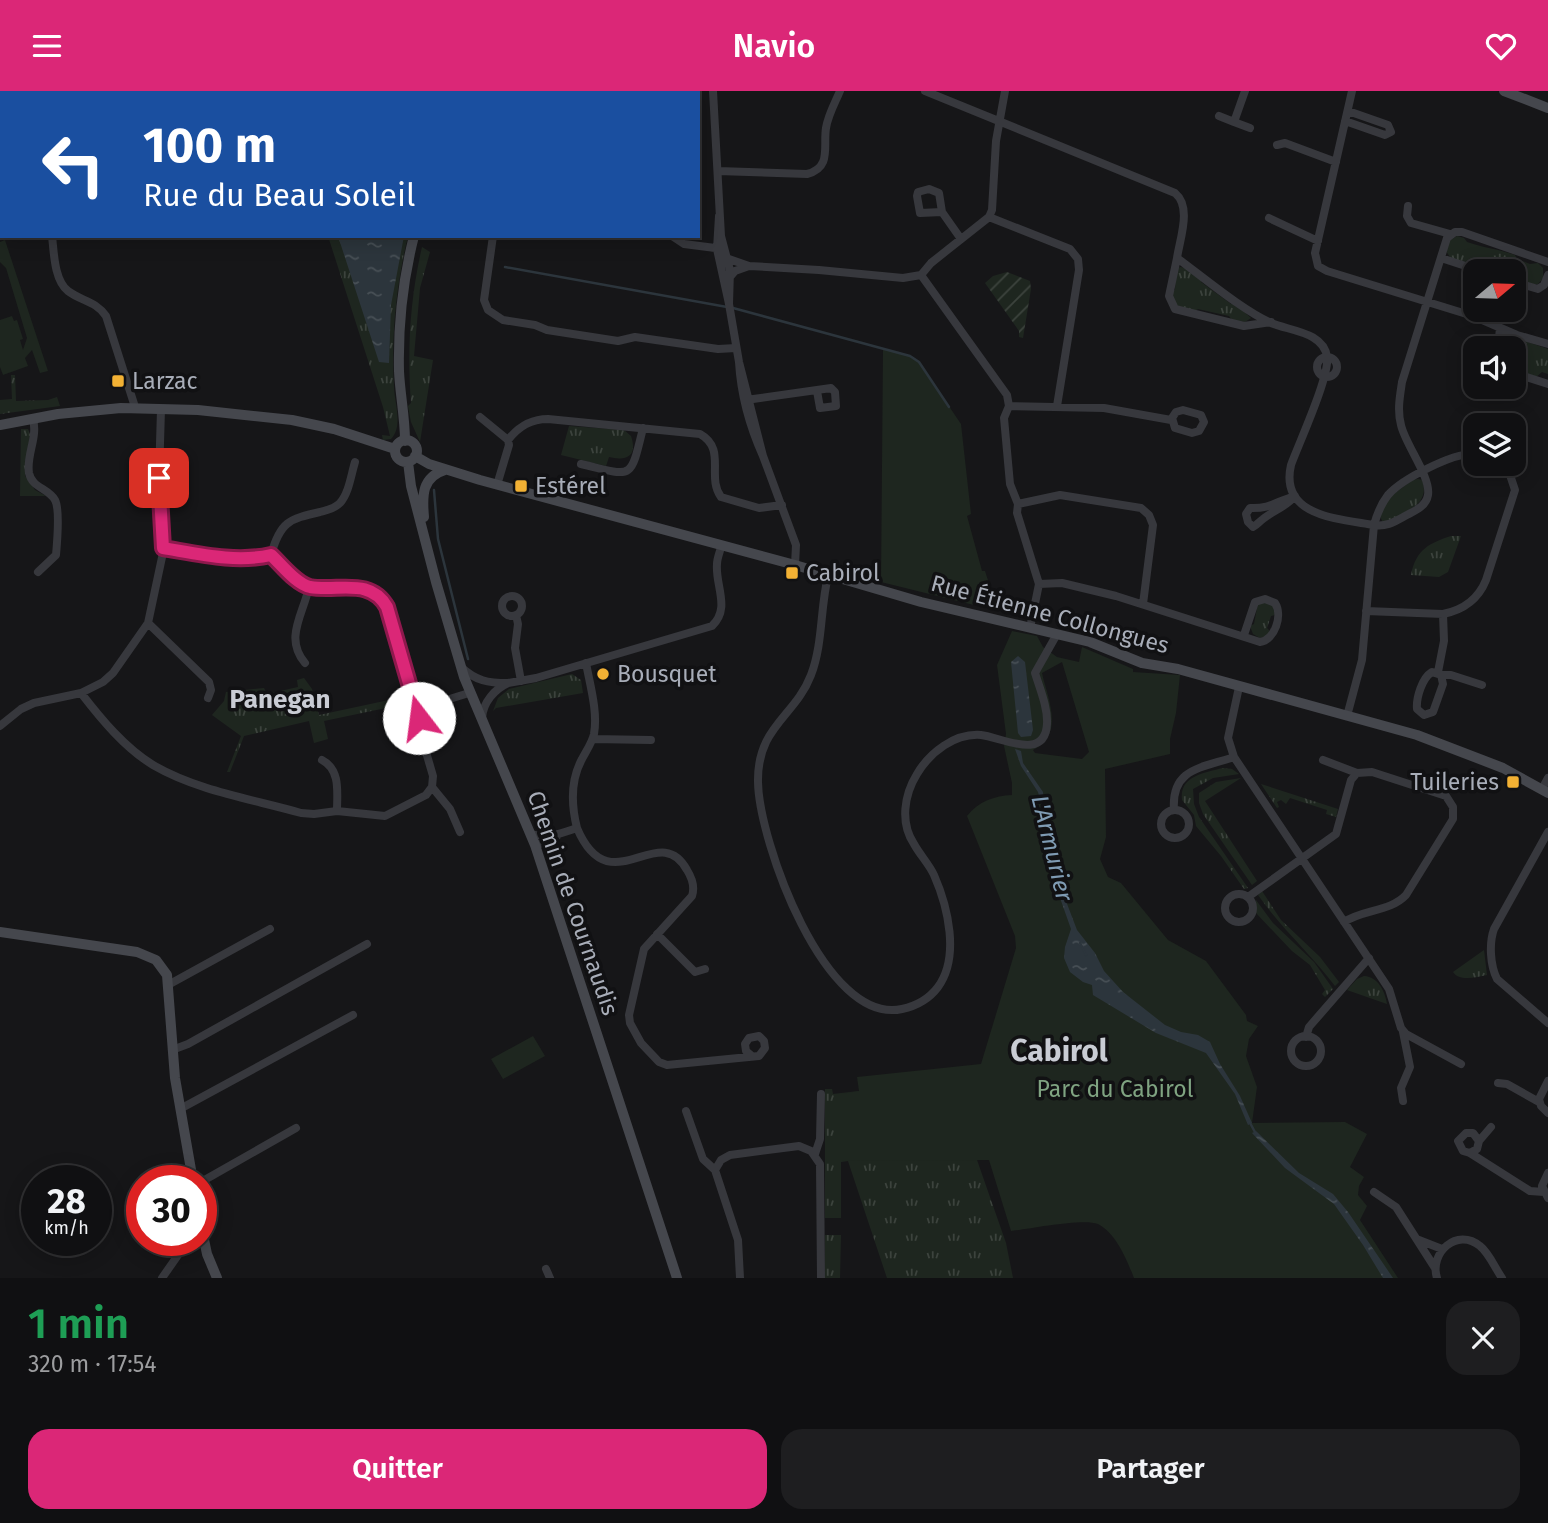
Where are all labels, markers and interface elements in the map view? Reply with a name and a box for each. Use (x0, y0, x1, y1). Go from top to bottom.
icon: menu (28, 27, 66, 65)
text: Navio (733, 27, 815, 65)
icon: heart (1482, 27, 1520, 65)
text: 100 m (143, 116, 276, 175)
icon: left (28, 119, 119, 210)
text: Rue du Beau Soleil (143, 176, 415, 214)
north arrow (1463, 259, 1526, 322)
map controls (1463, 259, 1526, 476)
button: sound (1463, 336, 1526, 399)
place label: Larzac (132, 367, 198, 395)
marker: Larzac (110, 373, 126, 389)
button: layers (1463, 413, 1526, 476)
pin (129, 448, 189, 508)
icon: arrive (140, 459, 178, 497)
place label: Estérel (535, 472, 606, 500)
marker: Estérel (513, 478, 529, 494)
place label: Cabirol (806, 559, 880, 587)
marker: Cabirol (784, 565, 800, 581)
street label: Rue Étienne Collongues (928, 568, 1172, 659)
place label: Bousquet (617, 660, 717, 688)
marker: Bousquet (595, 666, 611, 682)
position arrow (382, 681, 456, 755)
district label: Panegan (230, 684, 330, 715)
place label: Tuileries (1410, 768, 1499, 796)
marker: Tuileries (1505, 774, 1521, 790)
street label: Chemin de Cournaudis (521, 787, 625, 1019)
water label: L'Armurier (1025, 792, 1079, 905)
district label: Cabirol (1010, 1033, 1108, 1069)
park label: Parc du Cabirol (1037, 1075, 1194, 1103)
speed limit sign: 30 (126, 1165, 217, 1256)
text: 28 (47, 1180, 86, 1222)
text: km/h (44, 1217, 89, 1239)
text: 1 min (28, 1299, 129, 1349)
button: close (1446, 1301, 1520, 1375)
text: 320 m · 17:54 (28, 1350, 157, 1378)
button: Quitter (28, 1429, 767, 1509)
button: Partager (781, 1429, 1520, 1509)

